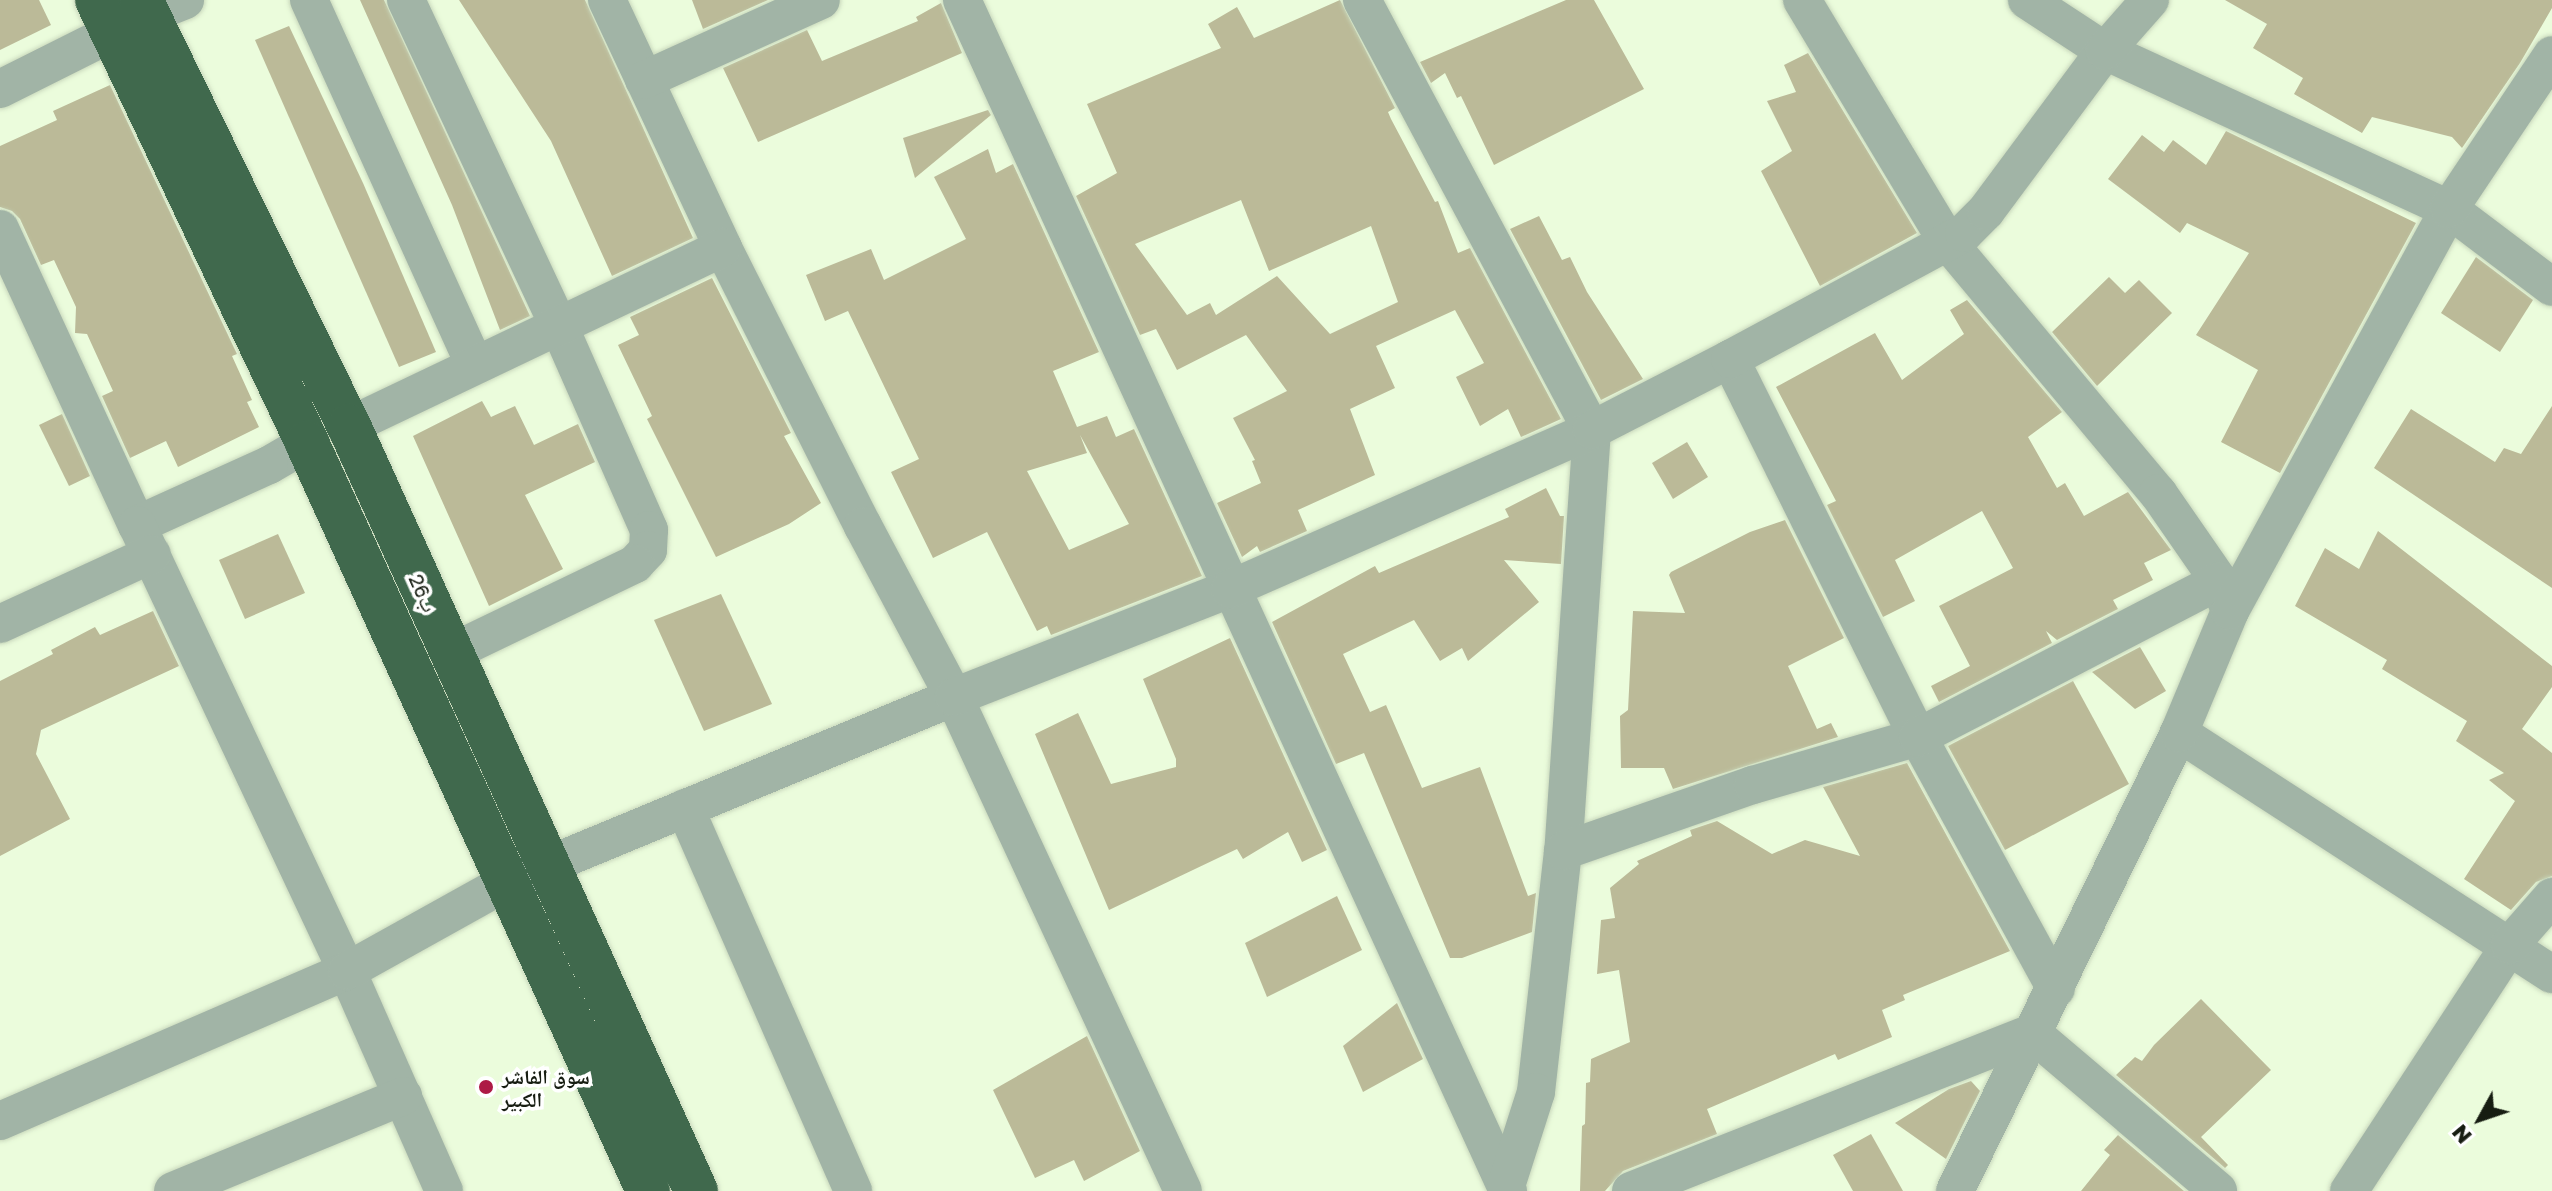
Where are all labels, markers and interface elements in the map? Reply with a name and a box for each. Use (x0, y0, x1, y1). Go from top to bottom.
street label: 26ب (404, 570, 442, 616)
place label: سوق الفاشر الكبير (502, 1064, 590, 1111)
marker: سوق الفاشر الكبير (477, 1078, 495, 1096)
north arrow (2440, 1079, 2520, 1159)
text: N (2446, 1120, 2477, 1150)

